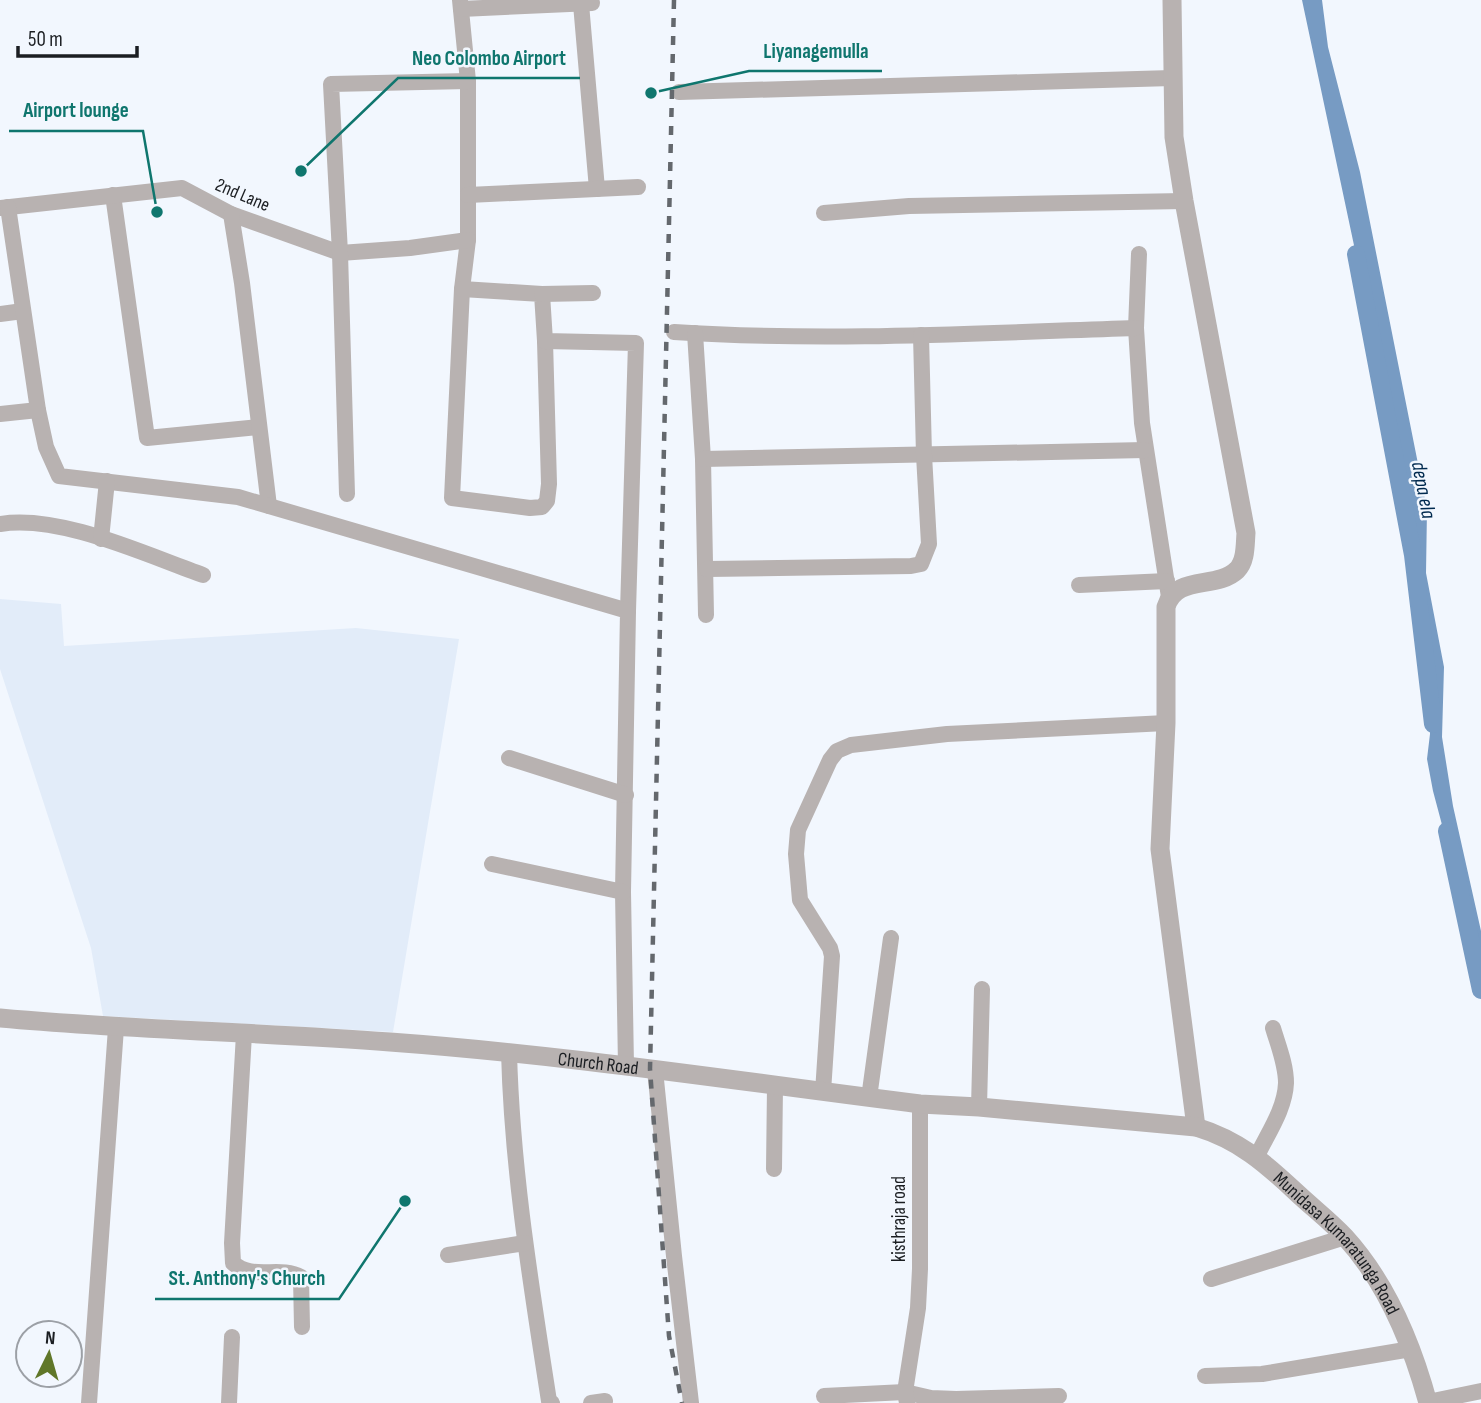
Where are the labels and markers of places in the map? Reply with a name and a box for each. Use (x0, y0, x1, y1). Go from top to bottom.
callout: Liyanagemulla (749, 29, 882, 71)
callout: Neo Colombo Airport (398, 36, 580, 78)
callout: Airport lounge (9, 89, 143, 131)
callout: St. Anthony's Church (155, 1257, 339, 1299)

